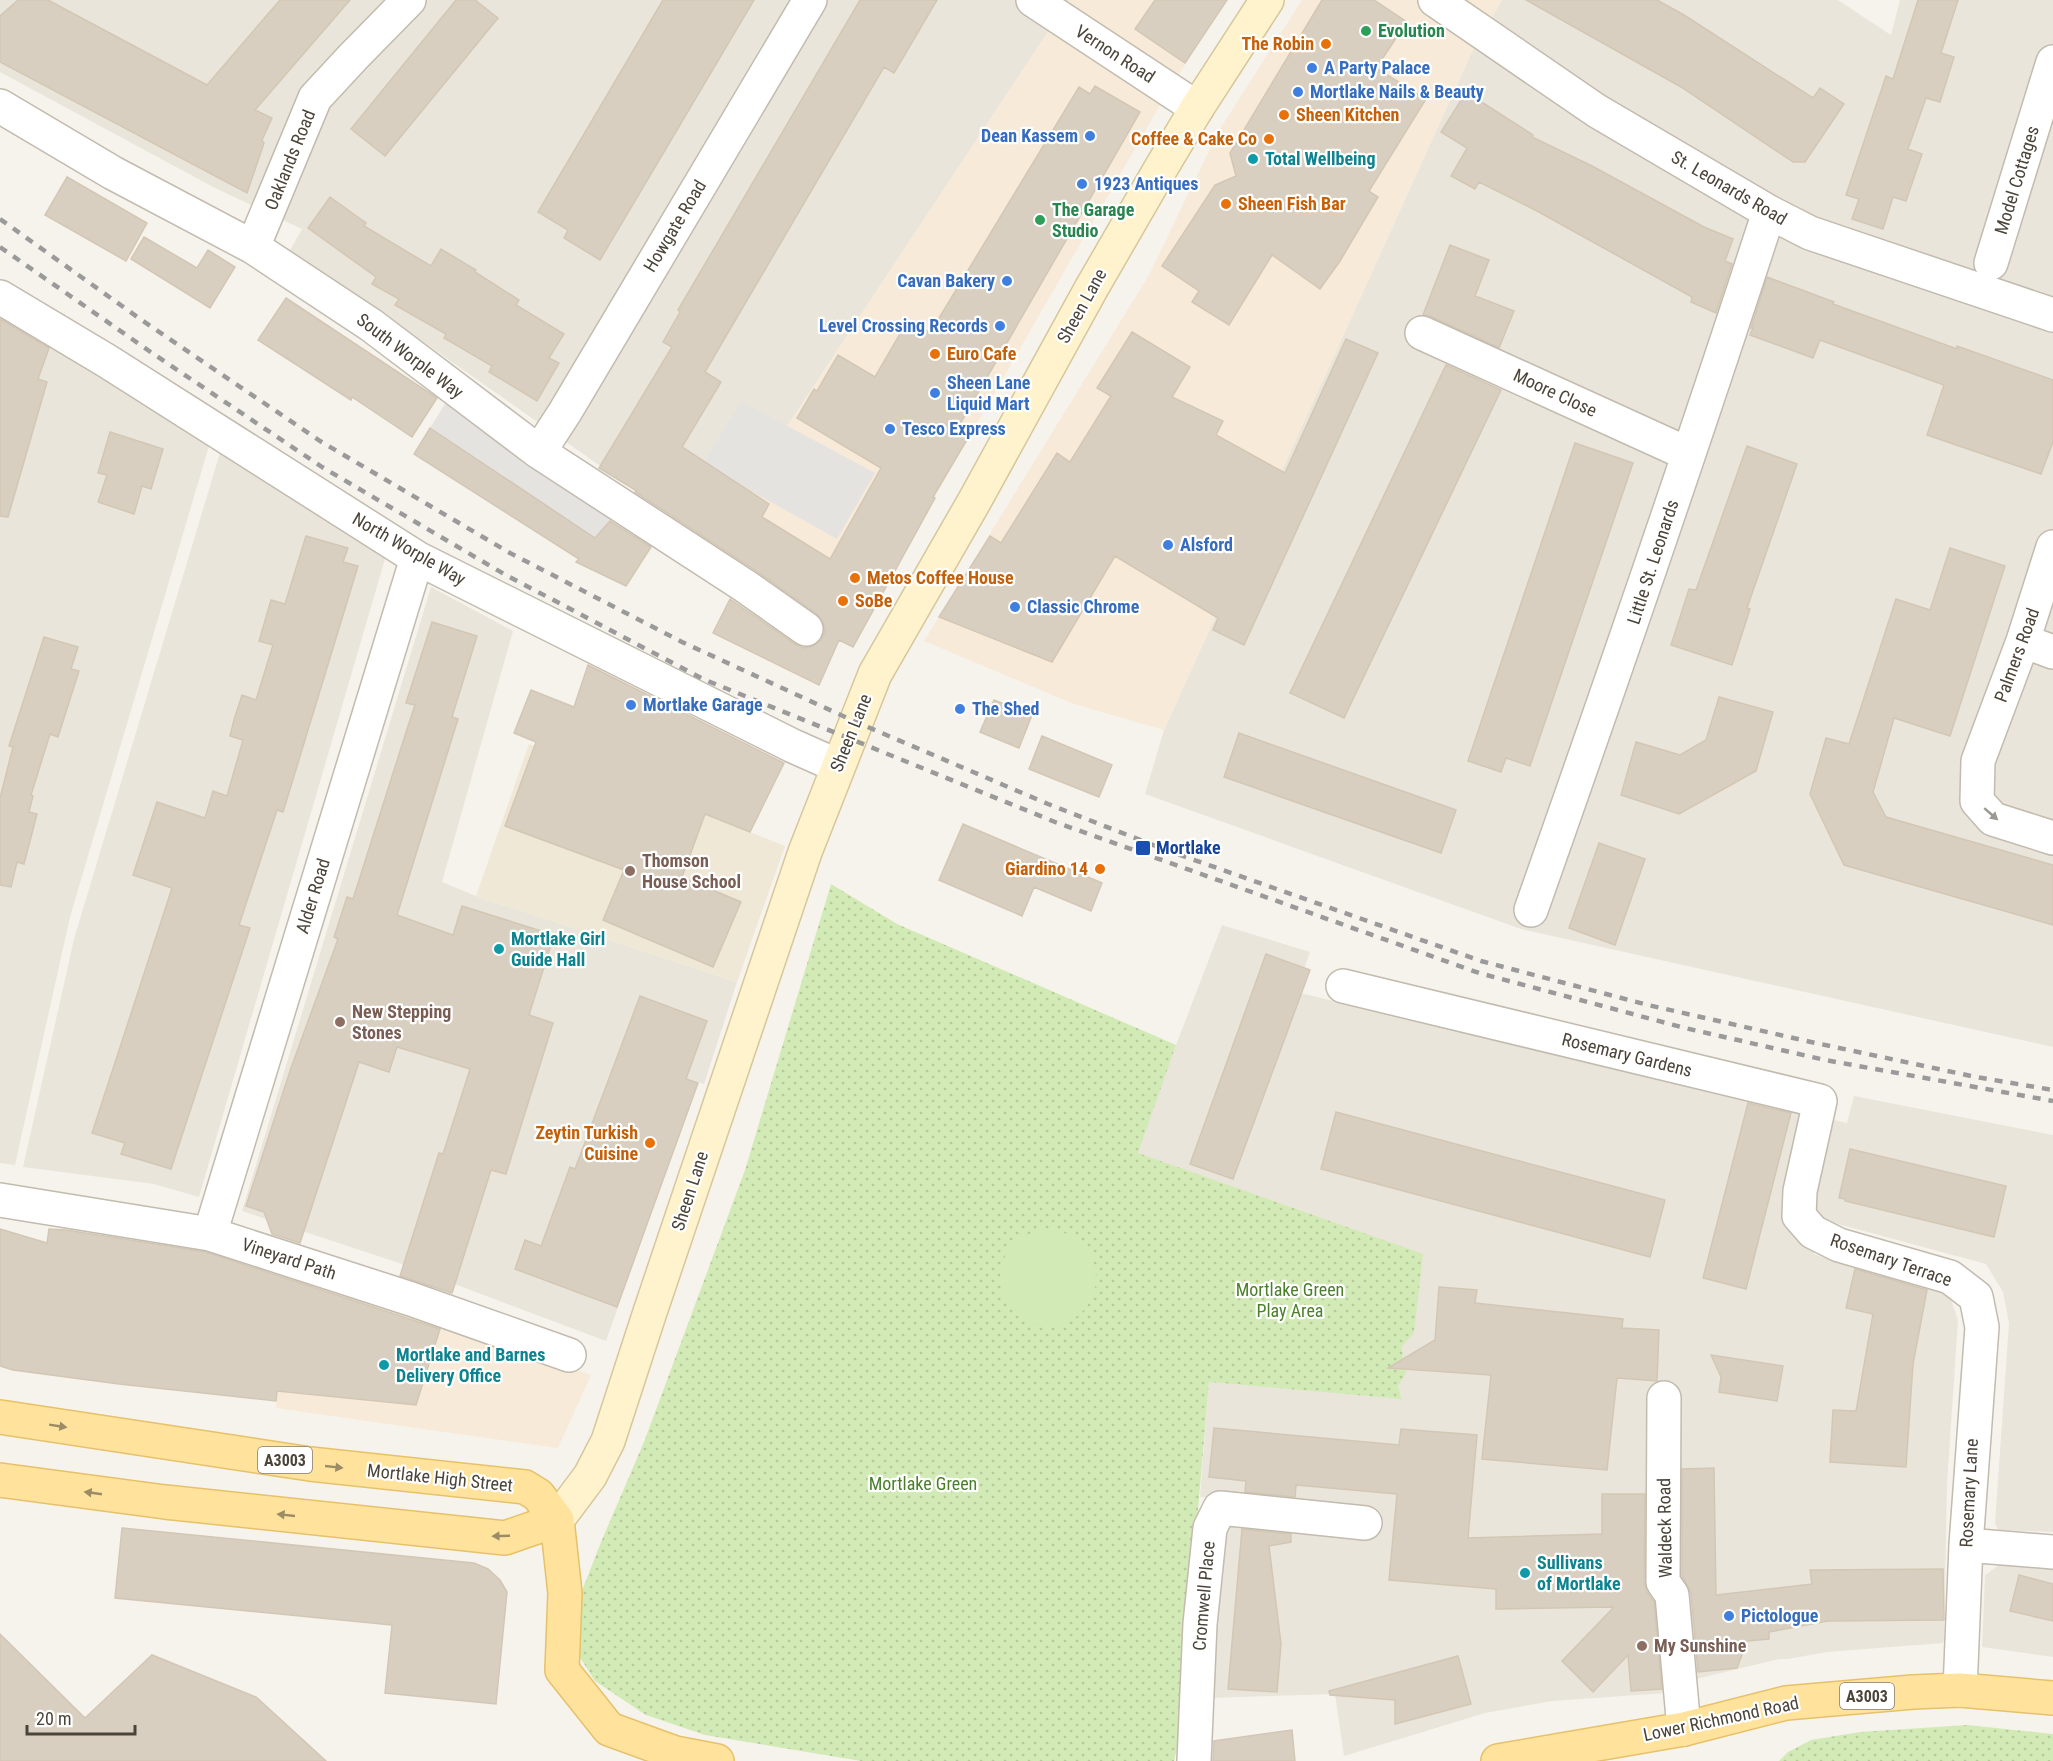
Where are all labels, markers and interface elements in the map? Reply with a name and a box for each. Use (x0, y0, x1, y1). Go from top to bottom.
street label: Vernon Road (1072, 20, 1159, 87)
place label: Evolution (1378, 20, 1445, 41)
marker: Evolution (1359, 24, 1373, 38)
place label: The Robin (1241, 33, 1314, 54)
marker: The Robin (1319, 37, 1333, 51)
place label: A Party Palace (1324, 57, 1431, 78)
marker: A Party Palace (1305, 61, 1319, 75)
place label: Mortlake Nails & Beauty (1310, 81, 1484, 102)
marker: Mortlake Nails & Beauty (1291, 85, 1305, 99)
place label: Sheen Kitchen (1296, 104, 1399, 125)
street label: Oaklands Road (260, 107, 319, 213)
marker: Sheen Kitchen (1277, 108, 1291, 122)
street label: Model Cottages (1990, 123, 2043, 237)
place label: Dean Kassem (981, 125, 1078, 146)
place label: Coffee & Cake Co (1131, 128, 1257, 149)
marker: Dean Kassem (1083, 129, 1097, 143)
marker: Coffee & Cake Co (1262, 132, 1276, 146)
street label: St. Leonards Road (1668, 146, 1791, 229)
place label: Total Wellbeing (1265, 148, 1376, 169)
marker: Total Wellbeing (1246, 152, 1260, 166)
place label: 1923 Antiques (1094, 173, 1198, 194)
street label: Howgate Road (639, 176, 710, 275)
marker: 1923 Antiques (1075, 177, 1089, 191)
place label: Sheen Fish Bar (1238, 193, 1346, 214)
marker: Sheen Fish Bar (1219, 197, 1233, 211)
place label: The Garage Studio (1052, 199, 1135, 241)
marker: The Garage Studio (1033, 213, 1047, 227)
street label: Sheen Lane (1052, 265, 1111, 347)
place label: Cavan Bakery (897, 270, 995, 291)
marker: Cavan Bakery (1000, 274, 1014, 288)
street label: South Worple Way (353, 309, 468, 403)
place label: Level Crossing Records (819, 315, 988, 336)
marker: Level Crossing Records (993, 319, 1007, 333)
place label: Euro Cafe (947, 343, 1017, 364)
marker: Euro Cafe (928, 347, 942, 361)
street label: Moore Close (1510, 364, 1600, 421)
place label: Sheen Lane Liquid Mart (947, 372, 1031, 414)
marker: Sheen Lane Liquid Mart (928, 386, 942, 400)
place label: Tesco Express (902, 418, 1006, 439)
marker: Tesco Express (883, 422, 897, 436)
street label: Little St. Leonards (1623, 497, 1683, 627)
street label: North Worple Way (349, 508, 470, 590)
place label: Alsford (1180, 534, 1233, 555)
marker: Alsford (1161, 538, 1175, 552)
place label: Metos Coffee House (867, 567, 1014, 588)
marker: Metos Coffee House (848, 571, 862, 585)
place label: SoBe (855, 590, 893, 611)
marker: SoBe (836, 594, 850, 608)
place label: Classic Chrome (1027, 596, 1140, 617)
marker: Classic Chrome (1008, 600, 1022, 614)
street label: Palmers Road (1990, 605, 2043, 705)
street label: Sheen Lane (825, 691, 876, 775)
place label: Mortlake Garage (643, 694, 763, 715)
marker: Mortlake Garage (624, 698, 638, 712)
place label: The Shed (972, 698, 1040, 719)
marker: The Shed (953, 702, 967, 716)
one-way arrow (1983, 807, 1998, 821)
place label: Mortlake (1156, 837, 1221, 858)
marker: Mortlake (1134, 839, 1152, 857)
place label: Thomson House School (642, 850, 741, 892)
street label: Alder Road (291, 856, 334, 936)
place label: Giardino 14 (1005, 858, 1088, 879)
marker: Giardino 14 (1093, 862, 1107, 876)
marker: Thomson House School (623, 864, 637, 878)
place label: Mortlake Girl Guide Hall (511, 928, 605, 970)
marker: Mortlake Girl Guide Hall (492, 942, 506, 956)
place label: New Stepping Stones (352, 1001, 451, 1043)
marker: New Stepping Stones (333, 1015, 347, 1029)
street label: Rosemary Gardens (1560, 1028, 1694, 1081)
place label: Zeytin Turkish Cuisine (535, 1122, 638, 1164)
marker: Zeytin Turkish Cuisine (643, 1136, 657, 1150)
street label: Sheen Lane (667, 1149, 712, 1233)
street label: Rosemary Terrace (1828, 1229, 1955, 1290)
street label: Vineyard Path (239, 1233, 339, 1284)
park label: Mortlake Green Play Area (1236, 1279, 1344, 1321)
place label: Mortlake and Barnes Delivery Office (396, 1344, 545, 1386)
marker: Mortlake and Barnes Delivery Office (377, 1358, 391, 1372)
one-way arrow (48, 1421, 67, 1430)
street label: Rosemary Lane (1955, 1438, 1982, 1548)
road number: A3003 (258, 1447, 312, 1473)
street label: Mortlake High Street (366, 1459, 514, 1496)
one-way arrow (324, 1462, 343, 1471)
park label: Mortlake Green (869, 1473, 977, 1494)
street label: Waldeck Road (1653, 1478, 1676, 1578)
one-way arrow (83, 1488, 102, 1497)
one-way arrow (277, 1510, 296, 1520)
one-way arrow (491, 1531, 510, 1541)
street label: Cromwell Place (1188, 1540, 1219, 1652)
place label: Sullivans of Mortlake (1537, 1552, 1621, 1594)
marker: Sullivans of Mortlake (1518, 1566, 1532, 1580)
place label: Pictologue (1741, 1605, 1819, 1626)
marker: Pictologue (1722, 1609, 1736, 1623)
place label: My Sunshine (1654, 1635, 1747, 1656)
marker: My Sunshine (1635, 1639, 1649, 1653)
road number: A3003 (1840, 1683, 1894, 1709)
street label: Lower Richmond Road (1641, 1692, 1801, 1745)
scale bar (27, 1698, 135, 1736)
text: 20 m (36, 1708, 71, 1729)

